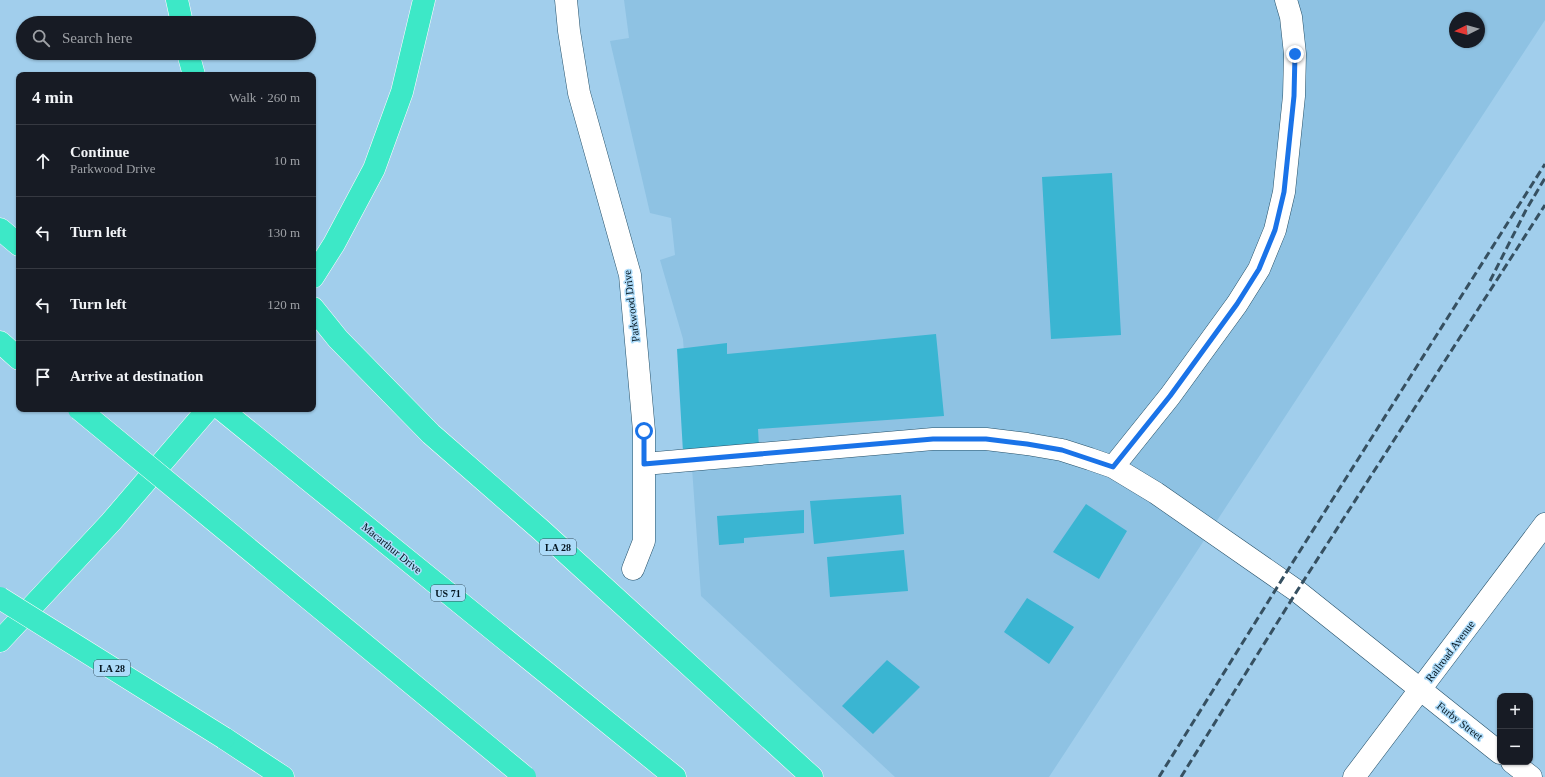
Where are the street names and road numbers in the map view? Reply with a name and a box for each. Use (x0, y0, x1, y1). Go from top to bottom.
street label: Parkwood Drive (621, 269, 641, 343)
street label: Macarthur Drive (360, 520, 424, 576)
road number: LA 28 (540, 539, 576, 555)
road number: US 71 (431, 585, 465, 601)
street label: Railroad Avenue (1423, 618, 1477, 684)
road number: LA 28 (94, 660, 130, 676)
street label: Furby Street (1435, 699, 1485, 743)

